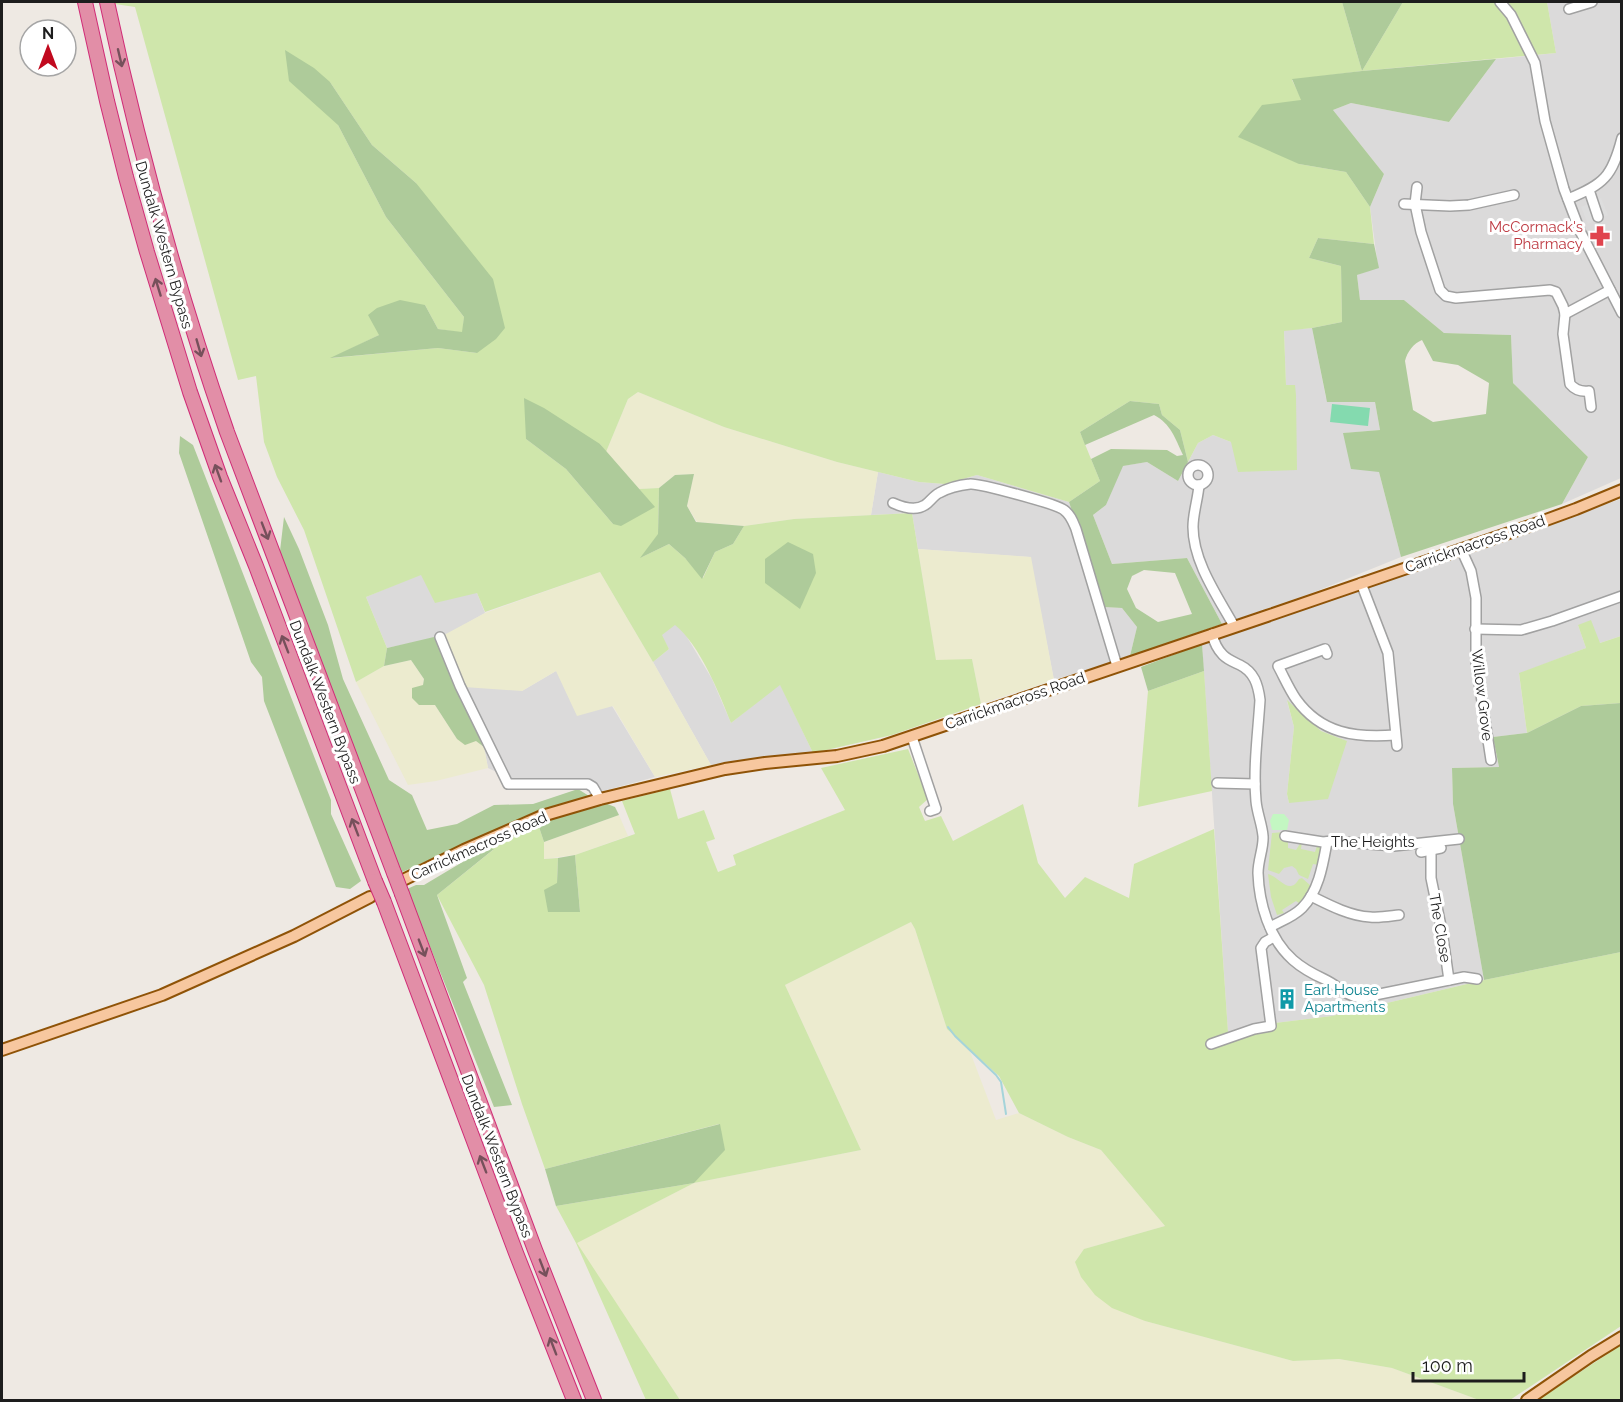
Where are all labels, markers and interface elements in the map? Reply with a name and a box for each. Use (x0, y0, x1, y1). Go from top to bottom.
north arrow (18, 18, 78, 78)
text: N (42, 24, 54, 43)
one-way arrow (115, 49, 127, 68)
street label: Dundalk Western Bypass (131, 159, 197, 331)
place label: McCormack's Pharmacy (1489, 218, 1583, 253)
pharmacy icon: McCormack's Pharmacy (1588, 224, 1612, 248)
one-way arrow (152, 278, 163, 297)
one-way arrow (194, 338, 205, 357)
one-way arrow (212, 464, 223, 482)
street label: Carrickmacross Road (1403, 512, 1547, 576)
one-way arrow (260, 521, 271, 540)
street label: Dundalk Western Bypass (286, 618, 364, 786)
one-way arrow (279, 636, 290, 654)
street label: Willow Grove (1467, 648, 1497, 742)
street label: Carrickmacross Road (943, 669, 1087, 733)
street label: Carrickmacross Road (408, 808, 550, 884)
one-way arrow (348, 818, 359, 837)
street label: The Heights (1331, 833, 1415, 851)
street label: The Close (1425, 892, 1455, 964)
one-way arrow (417, 938, 428, 957)
place label: Earl House Apartments (1304, 981, 1385, 1016)
building icon: Earl House Apartments (1275, 987, 1299, 1011)
street label: Dundalk Western Bypass (458, 1072, 536, 1240)
one-way arrow (476, 1155, 487, 1174)
one-way arrow (538, 1259, 549, 1277)
one-way arrow (547, 1337, 558, 1356)
scale bar (1413, 1345, 1524, 1383)
text: 100 m (1422, 1355, 1473, 1376)

